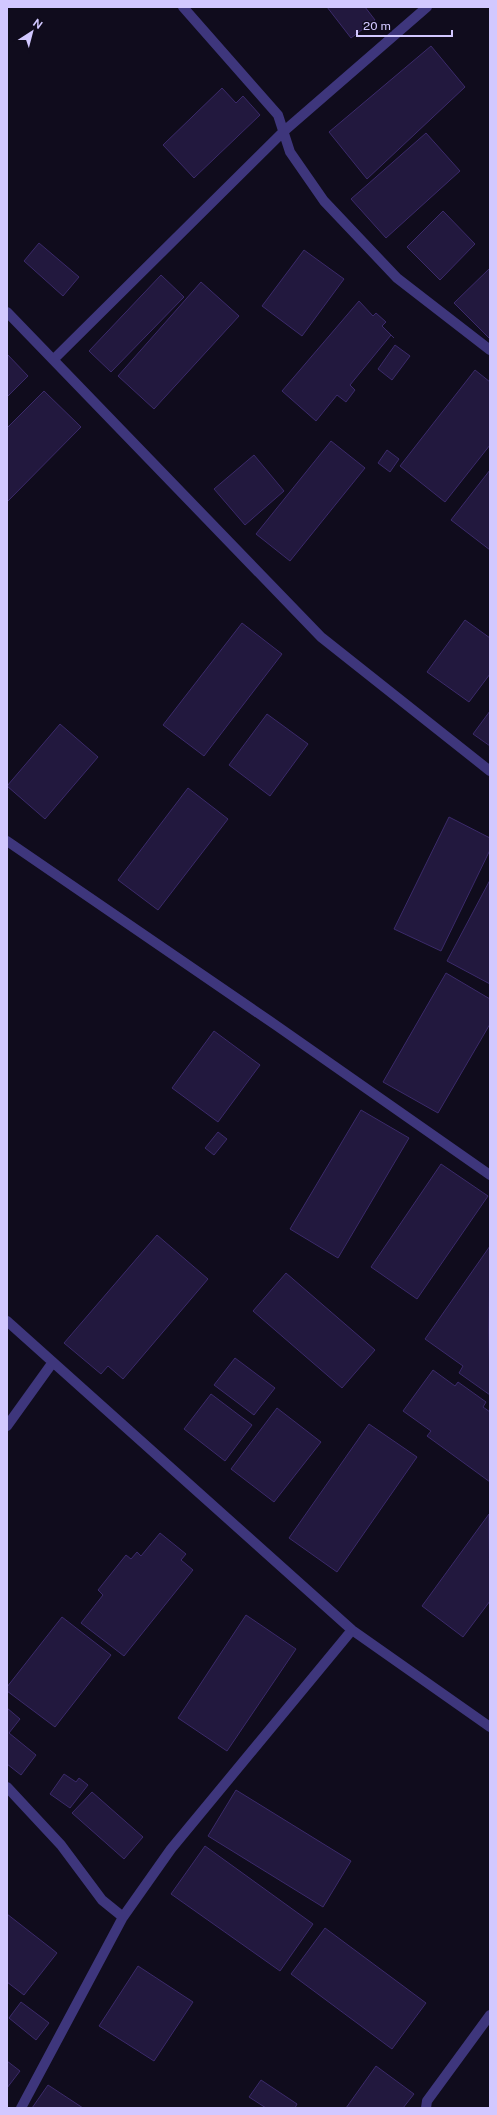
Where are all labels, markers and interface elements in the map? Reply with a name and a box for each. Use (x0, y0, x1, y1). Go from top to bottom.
north arrow (12, 12, 52, 52)
scale bar (357, 12, 452, 38)
text: N (31, 17, 45, 31)
text: 20 m (363, 19, 391, 33)

